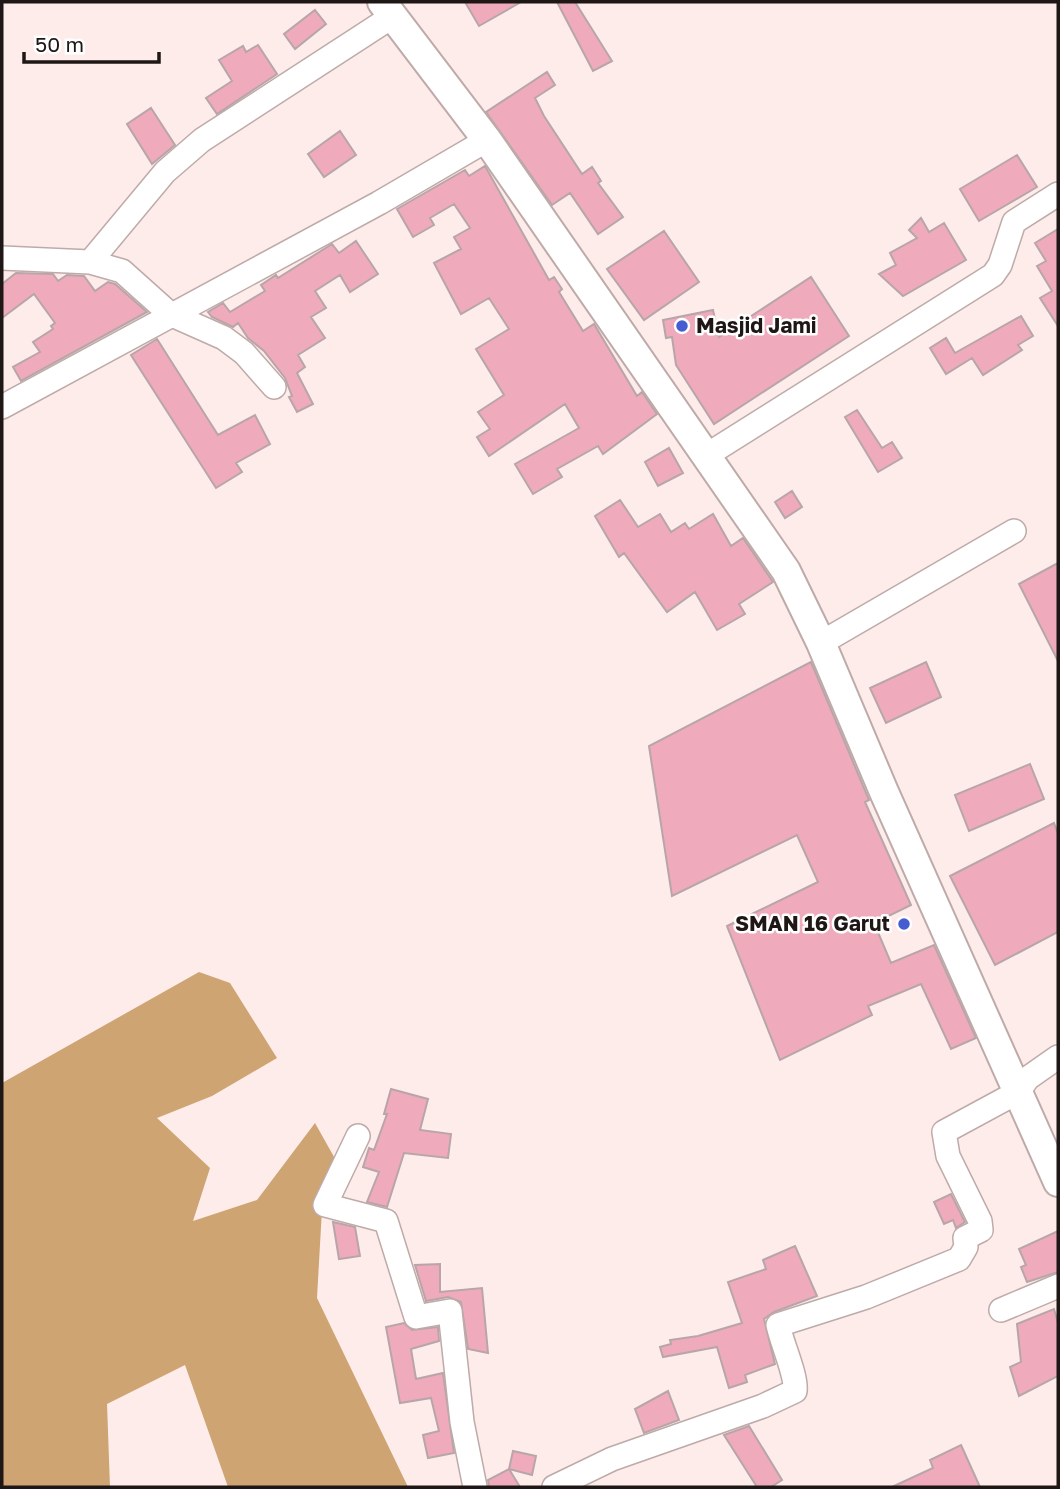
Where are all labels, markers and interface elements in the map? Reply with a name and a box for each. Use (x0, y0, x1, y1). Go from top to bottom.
scale bar (24, 21, 159, 65)
text: 50 m (35, 31, 84, 57)
place label: Masjid Jami (696, 312, 817, 338)
marker: Masjid Jami (674, 318, 690, 334)
place label: SMAN 16 Garut (735, 910, 890, 936)
marker: SMAN 16 Garut (896, 916, 912, 932)

